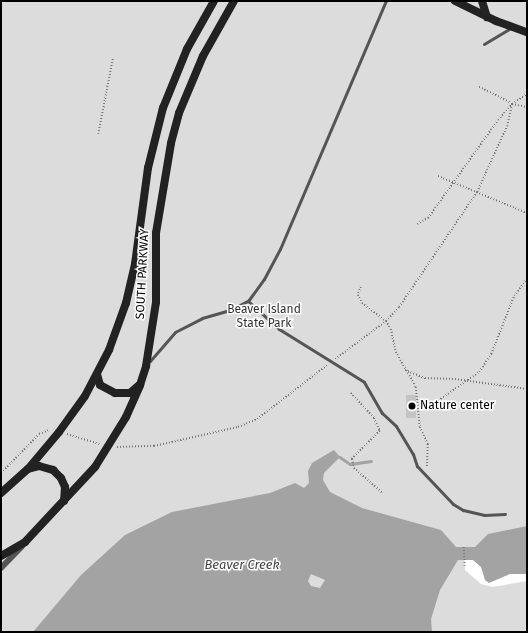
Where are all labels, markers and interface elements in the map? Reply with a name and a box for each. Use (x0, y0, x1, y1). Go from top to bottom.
street label: SOUTH PARKWAY (133, 228, 153, 320)
park label: Beaver Island State Park (227, 303, 301, 331)
place label: Nature center (420, 399, 494, 413)
marker: Nature center (407, 401, 417, 411)
water label: Beaver Creek (204, 557, 280, 573)

